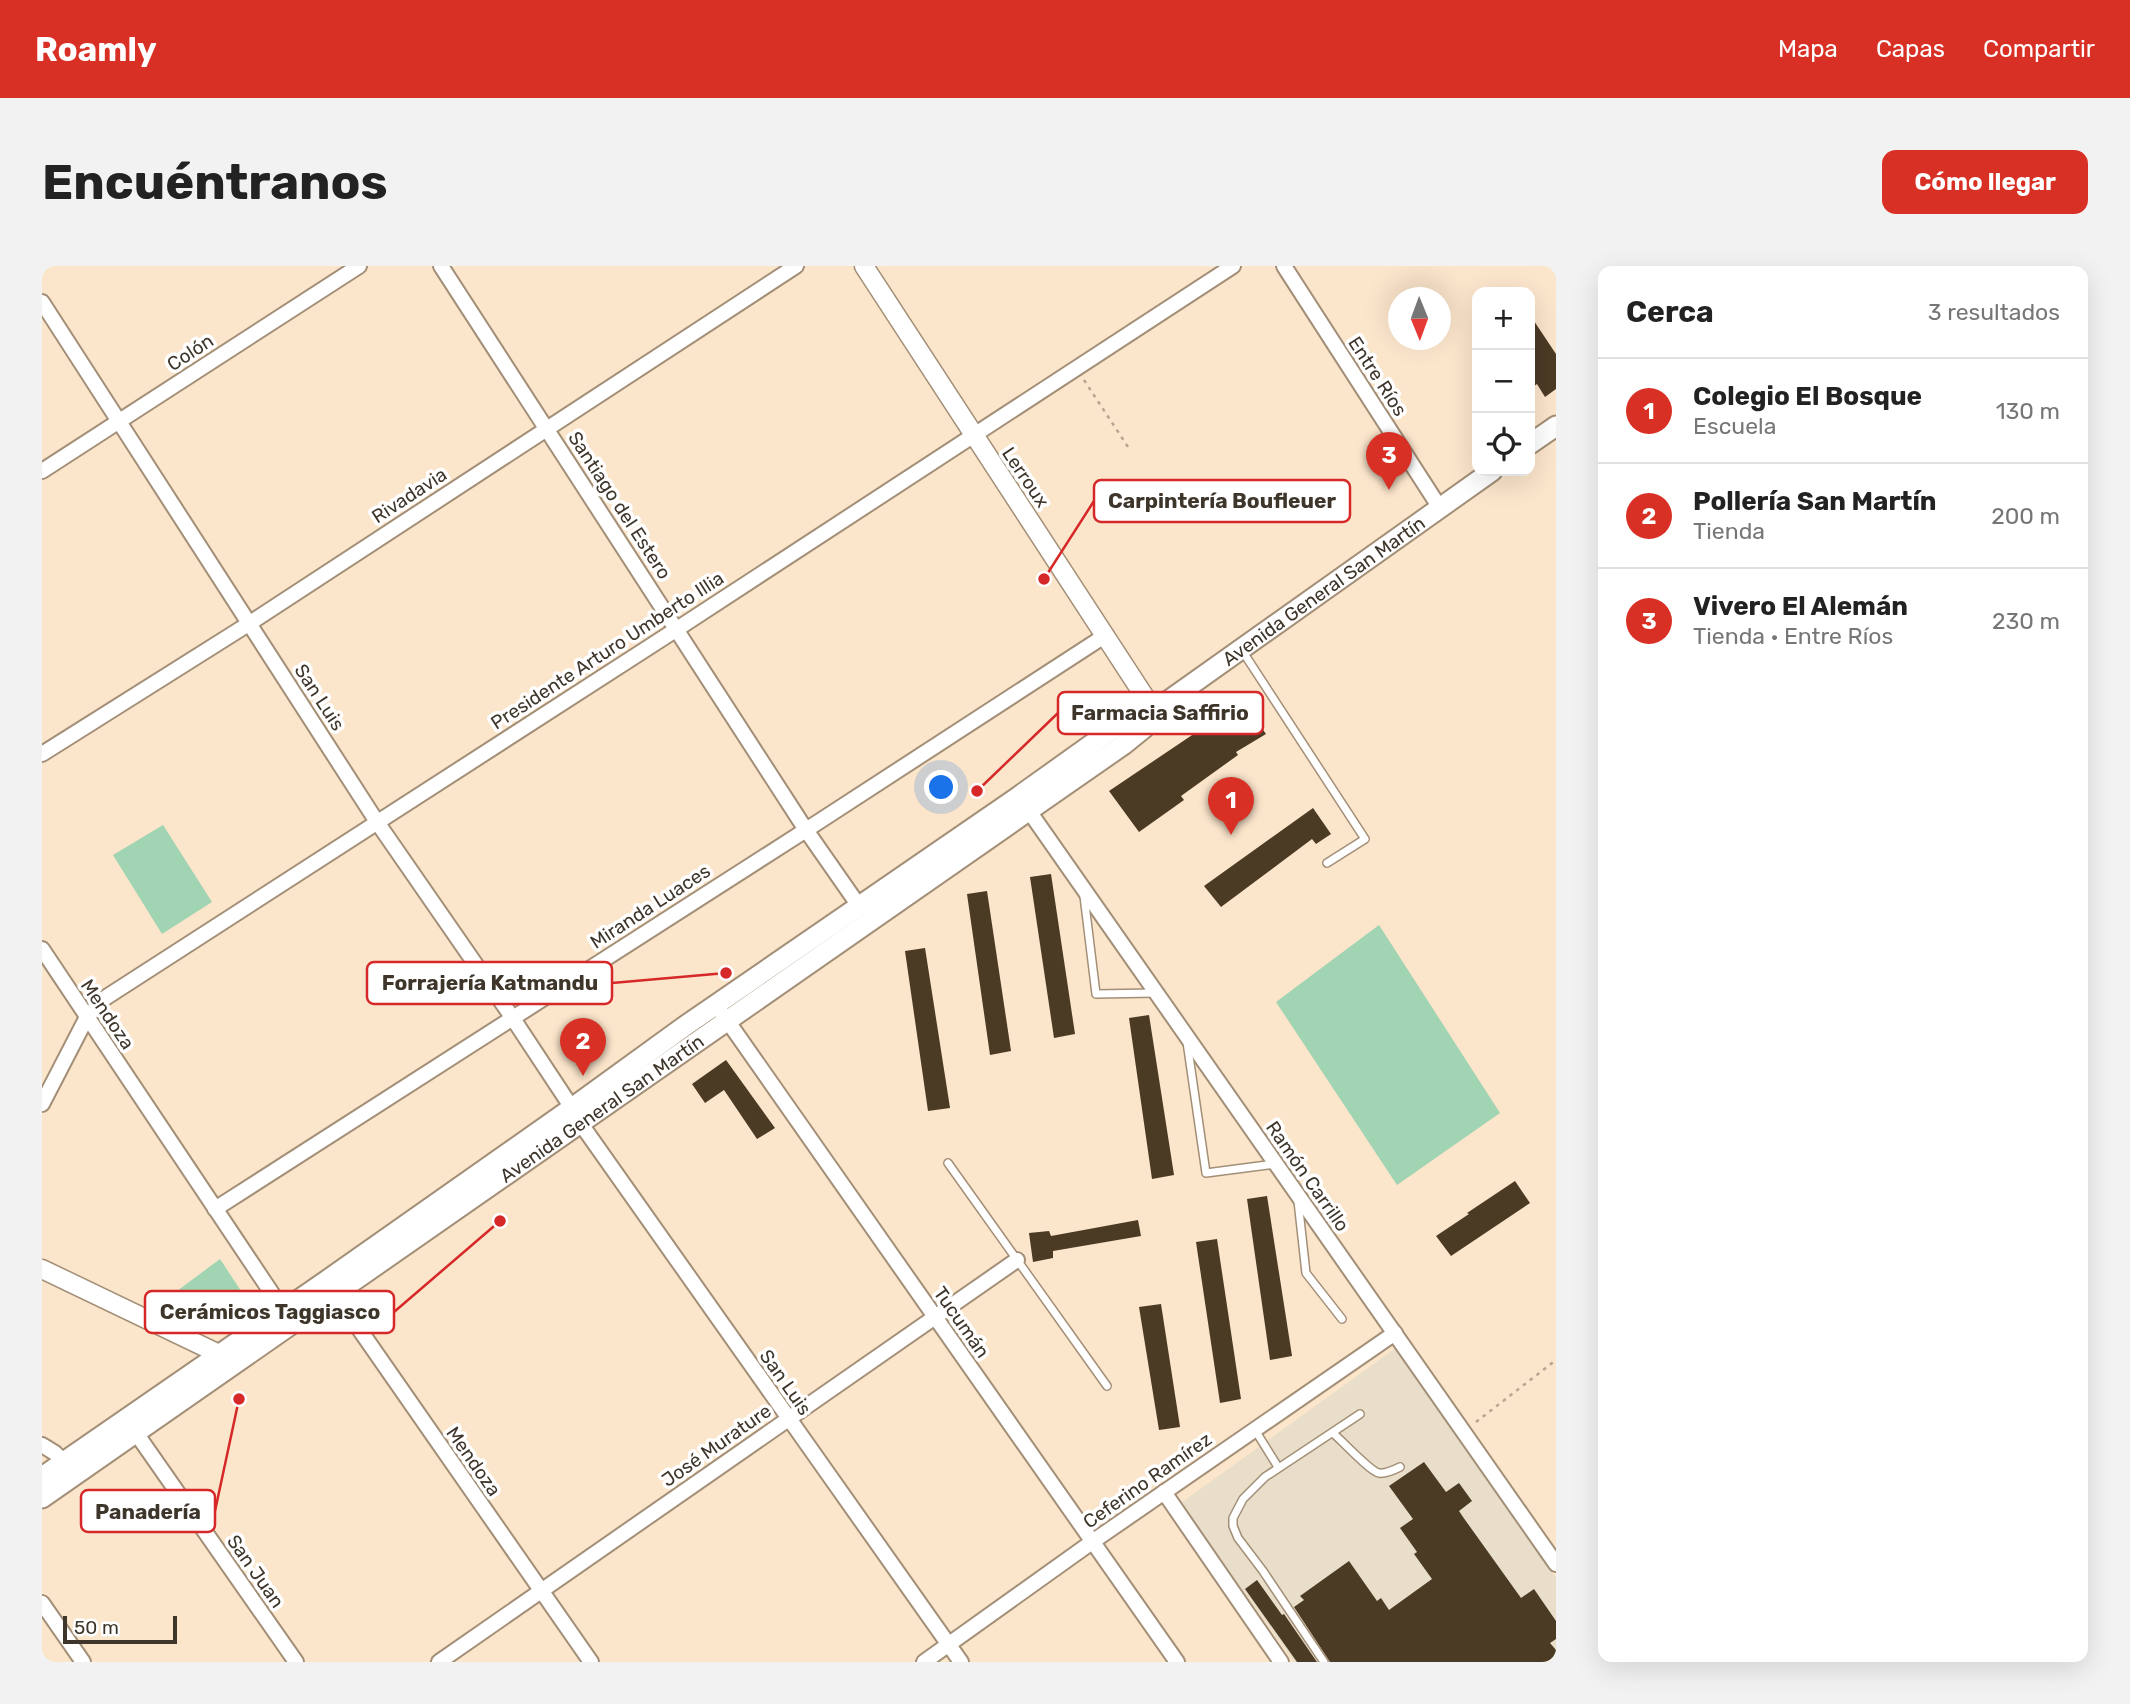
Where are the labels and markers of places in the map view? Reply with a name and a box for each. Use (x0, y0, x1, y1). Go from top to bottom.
pin: 3 (1366, 432, 1412, 490)
callout: Carpintería Boufleuer (1094, 480, 1350, 522)
callout: Farmacia Saffirio (1058, 692, 1263, 734)
pin: 1 (1208, 777, 1254, 835)
callout: Forrajería Katmandu (367, 962, 612, 1004)
pin: 2 (560, 1018, 606, 1076)
callout: Cerámicos Taggiasco (145, 1291, 394, 1333)
callout: Panadería (81, 1490, 215, 1532)

